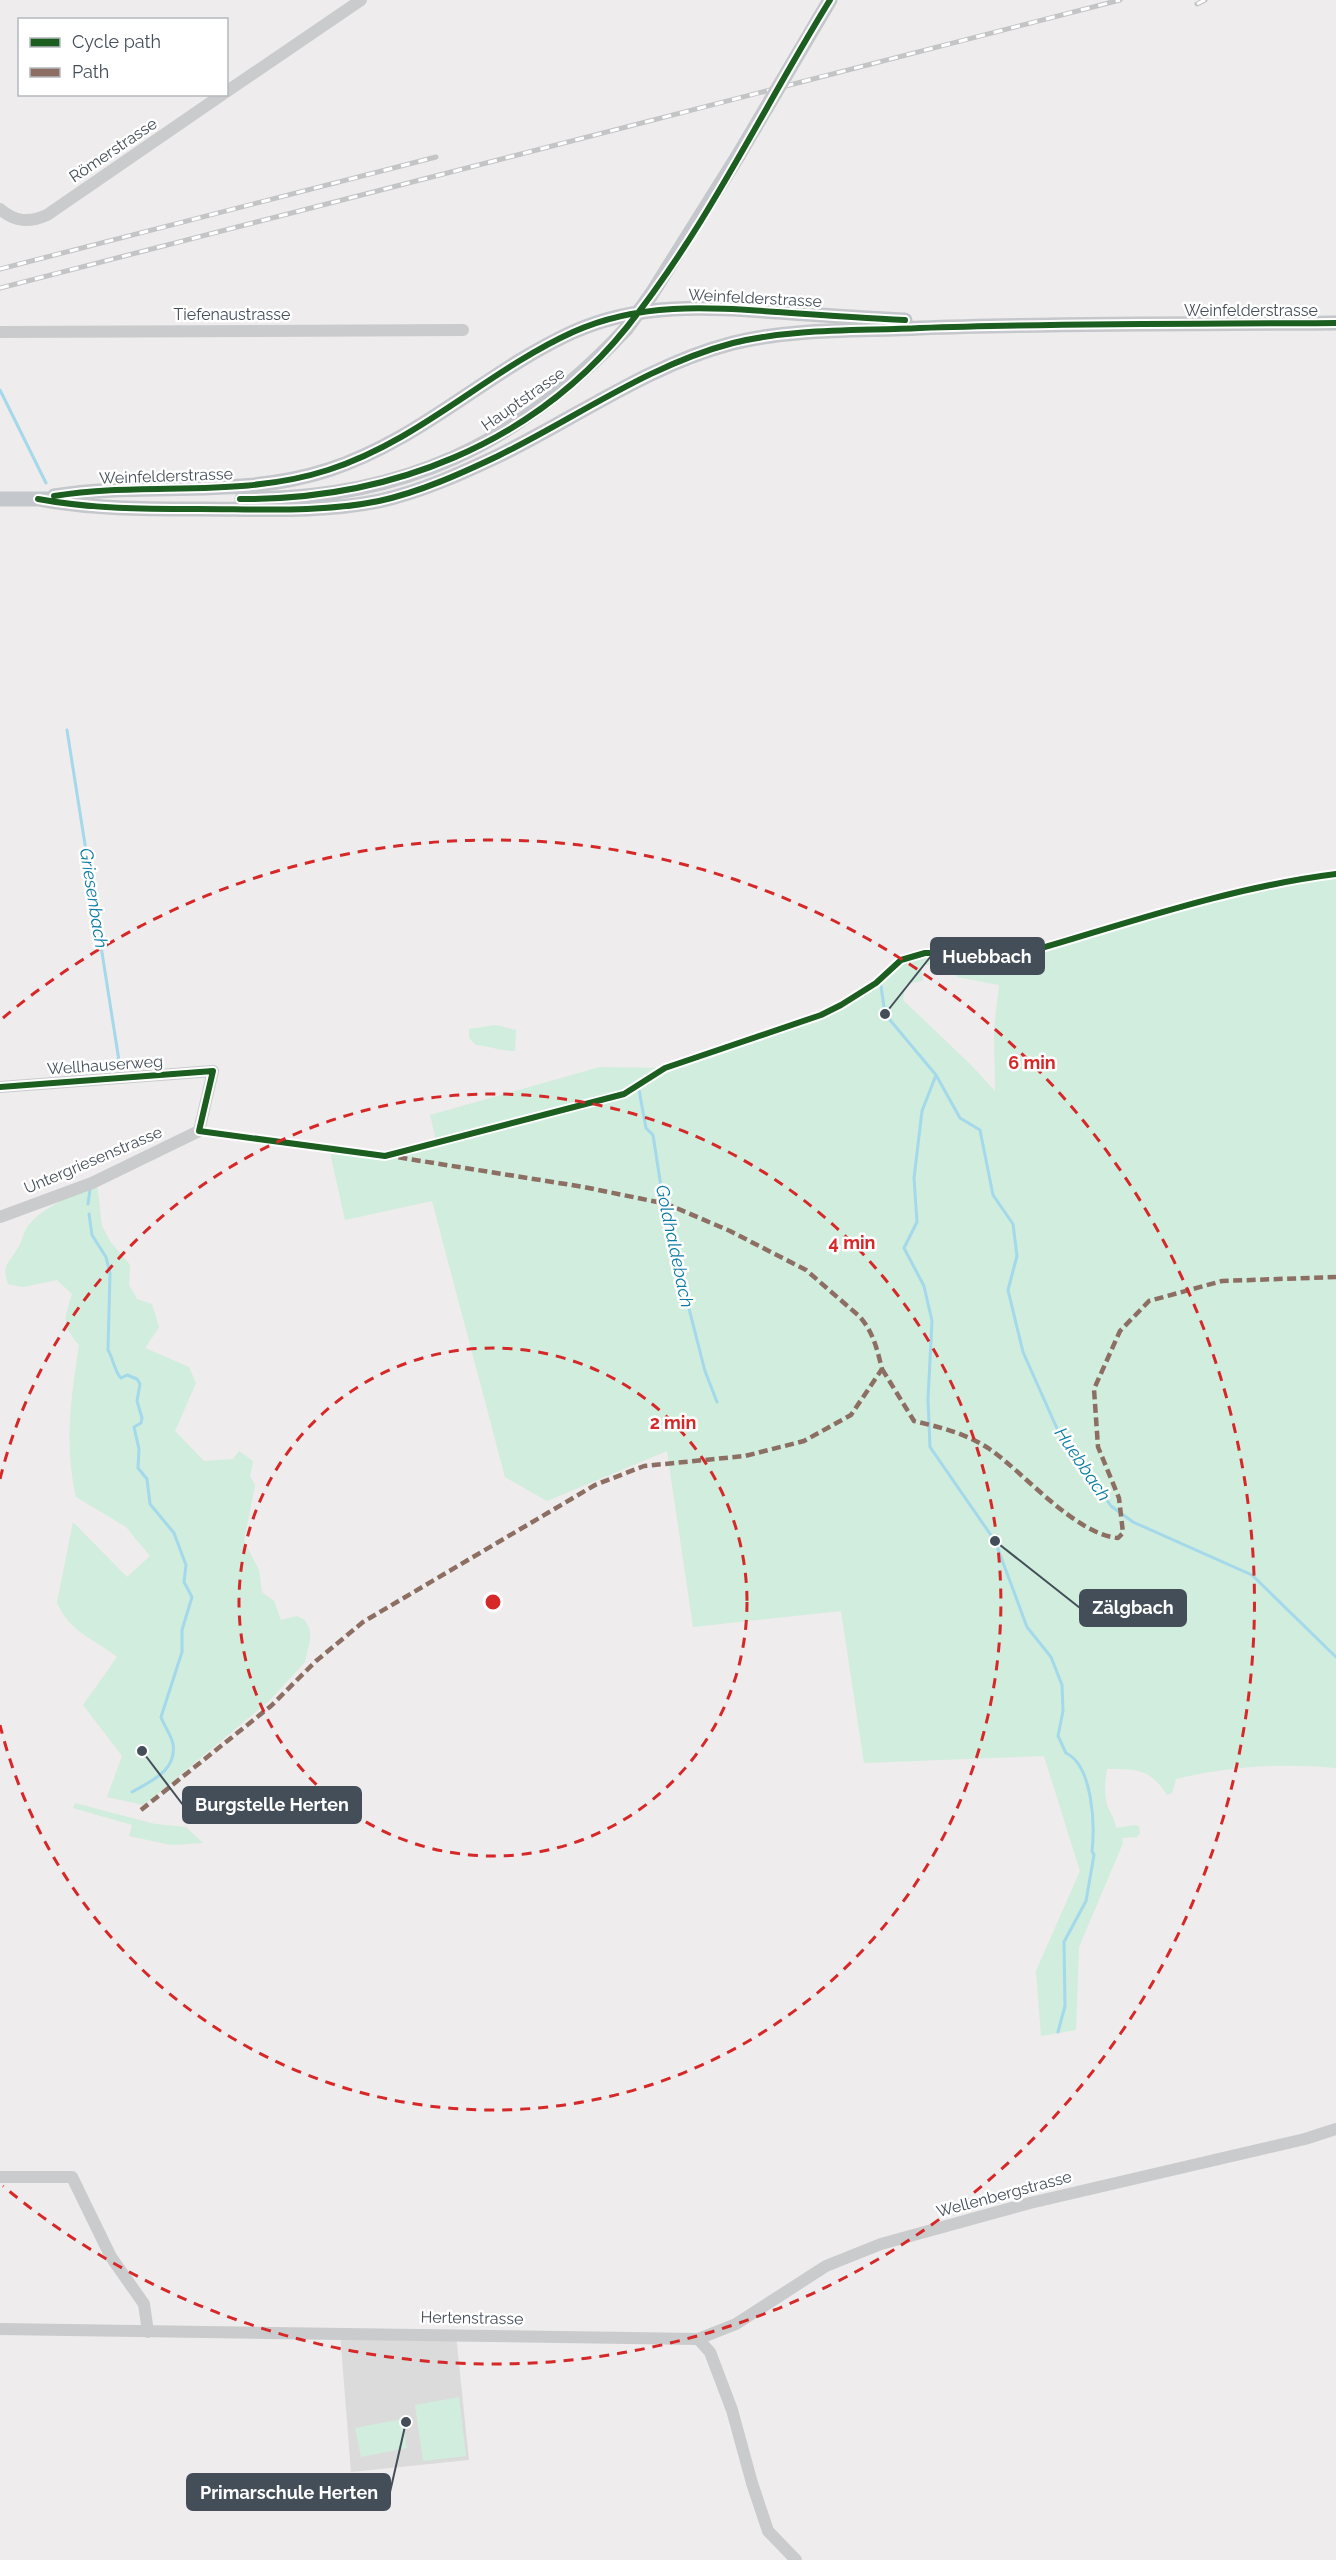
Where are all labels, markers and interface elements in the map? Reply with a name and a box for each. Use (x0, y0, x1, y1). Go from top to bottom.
legend (18, 18, 228, 96)
text: Cycle path (72, 31, 161, 52)
text: Path (72, 61, 109, 82)
street label: Römerstrasse (66, 114, 160, 186)
street label: Weinfelderstrasse (688, 285, 822, 311)
street label: Weinfelderstrasse (1184, 301, 1318, 320)
street label: Tiefenaustrasse (174, 305, 290, 324)
street label: Hauptstrasse (478, 363, 568, 435)
street label: Weinfelderstrasse (99, 464, 233, 488)
water label: Griesenbach (76, 846, 112, 950)
callout: Huebbach (931, 938, 1044, 974)
text: Huebbach (942, 946, 1032, 967)
street label: Wellhauserweg (46, 1051, 164, 1079)
text: 6 min (1008, 1052, 1056, 1073)
street label: Untergriesenstrasse (21, 1122, 165, 1198)
water label: Goldhaldebach (652, 1183, 698, 1309)
text: 4 min (829, 1232, 875, 1253)
text: 2 min (650, 1412, 696, 1433)
water label: Huebbach (1051, 1423, 1115, 1505)
callout: Zälgbach (1080, 1590, 1186, 1626)
centre of rings (483, 1592, 503, 1612)
text: Zälgbach (1092, 1597, 1174, 1618)
callout: Burgstelle Herten (183, 1787, 361, 1823)
text: Burgstelle Herten (195, 1794, 349, 1815)
street label: Wellenbergstrasse (934, 2167, 1074, 2221)
street label: Hertenstrasse (420, 2308, 524, 2328)
callout: Primarschule Herten (187, 2474, 390, 2510)
text: Primarschule Herten (200, 2482, 378, 2503)

